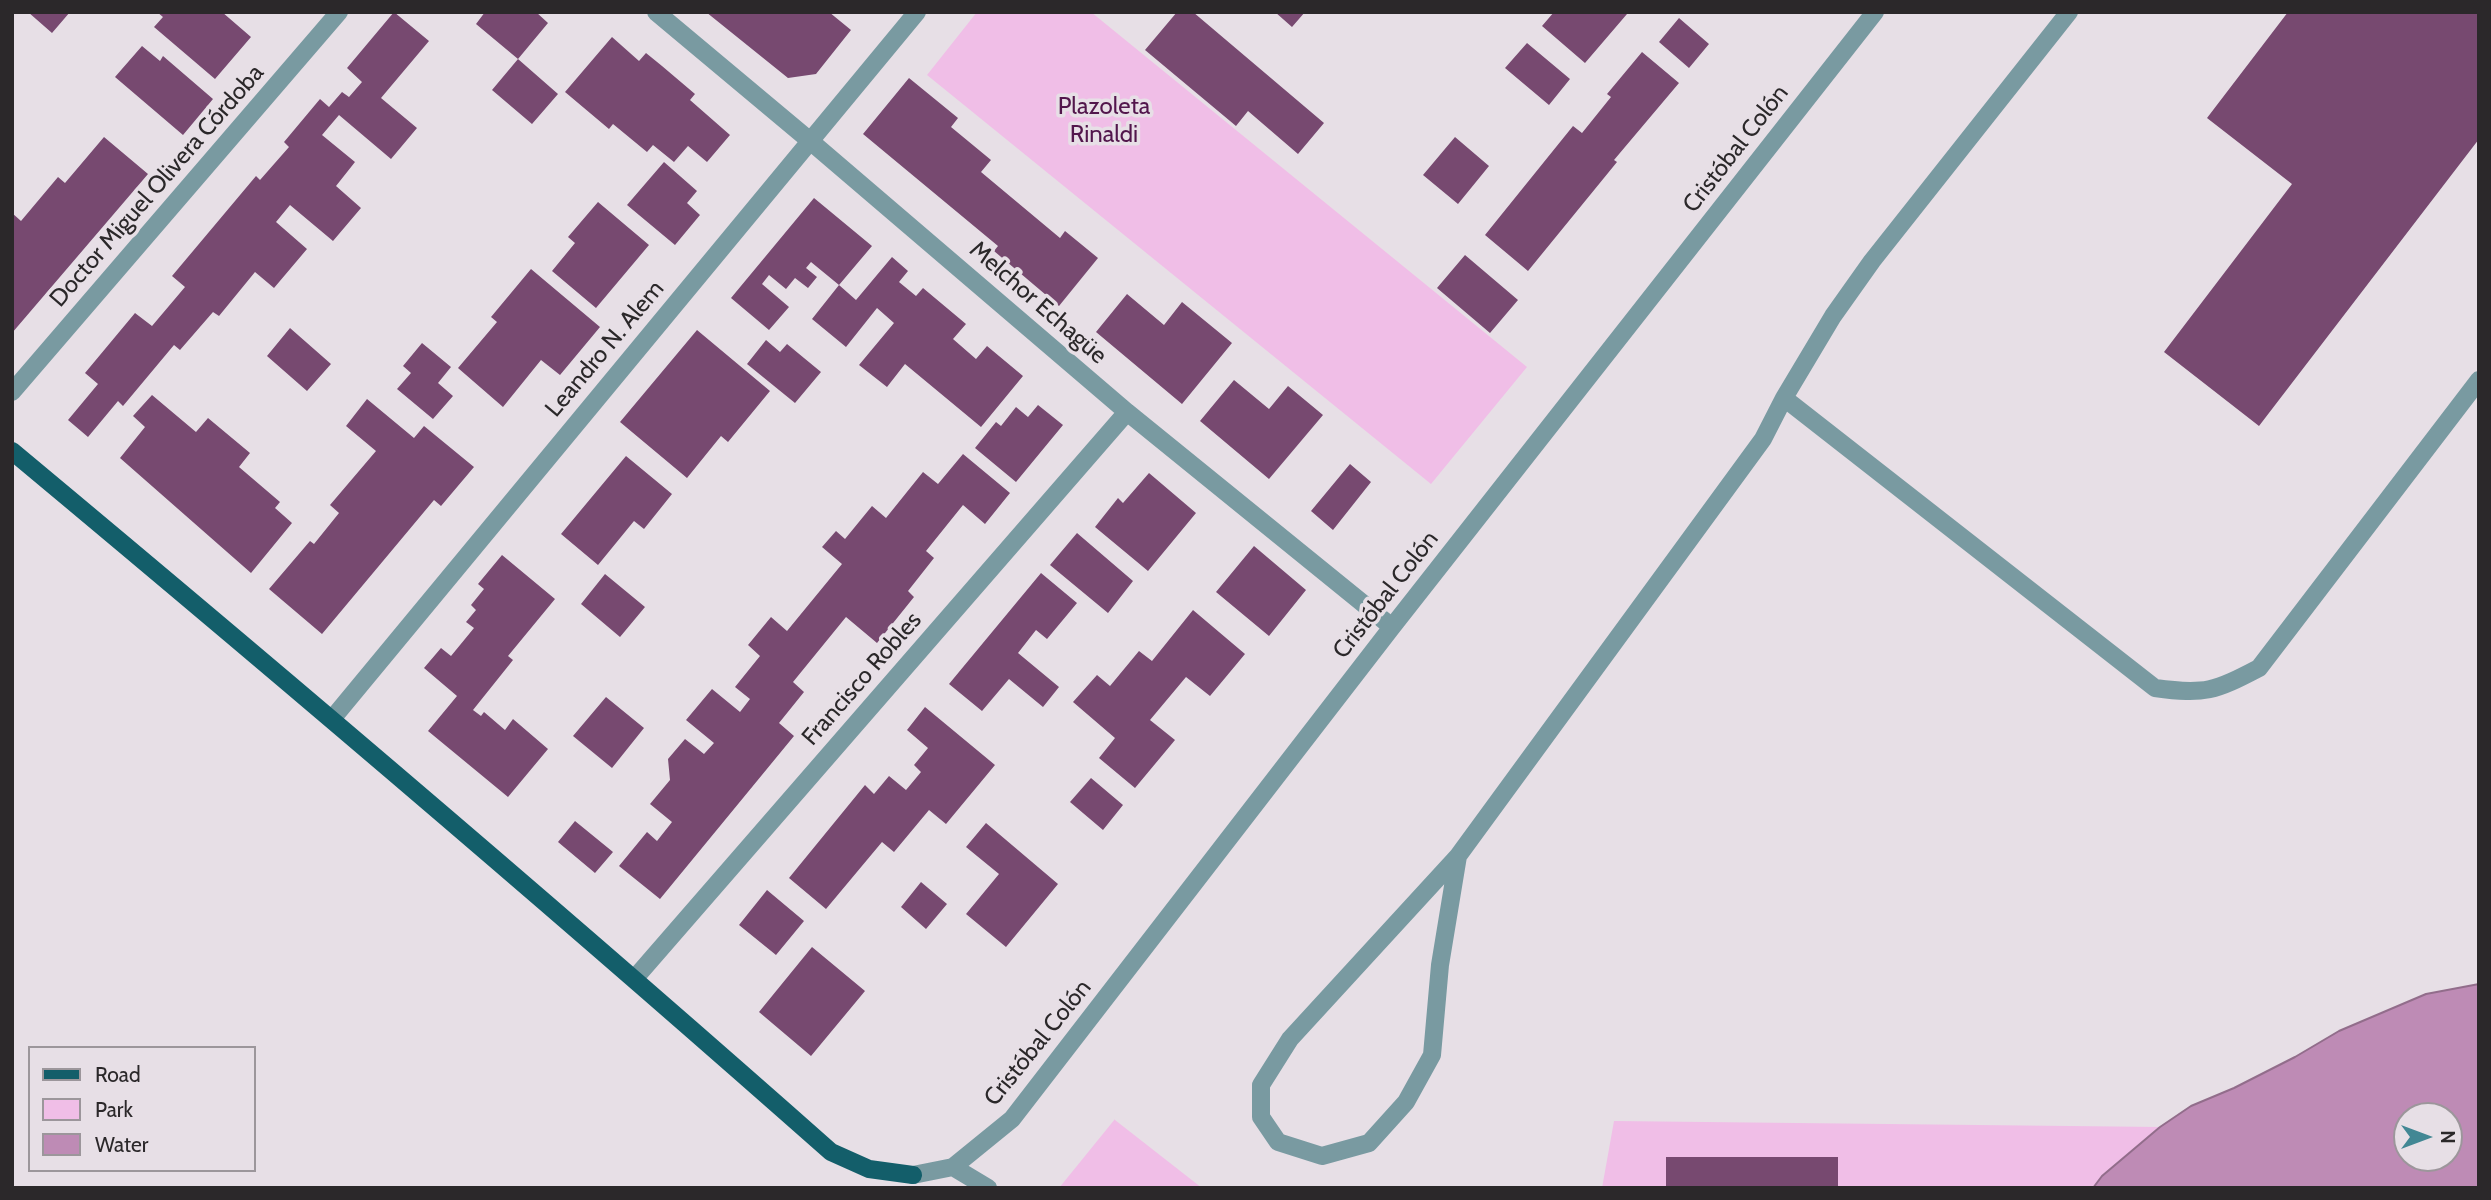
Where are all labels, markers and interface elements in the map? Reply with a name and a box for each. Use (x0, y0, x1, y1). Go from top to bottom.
street label: Doctor Miguel Olivera Córdoba (44, 59, 270, 313)
street label: Cristóbal Colón (1677, 79, 1795, 219)
park label: Plazoleta Rinaldi (1058, 93, 1150, 149)
street label: Melchor Echagüe (964, 236, 1112, 370)
street label: Leandro N. Alem (540, 275, 670, 423)
street label: Cristóbal Colón (1327, 525, 1445, 665)
street label: Francisco Robles (796, 606, 928, 752)
street label: Cristóbal Colón (978, 974, 1098, 1112)
legend (28, 1046, 256, 1172)
text: Road (95, 1062, 141, 1087)
text: Park (95, 1097, 133, 1122)
north arrow (2393, 1102, 2463, 1172)
text: N (2436, 1130, 2459, 1144)
text: Water (95, 1132, 148, 1157)

